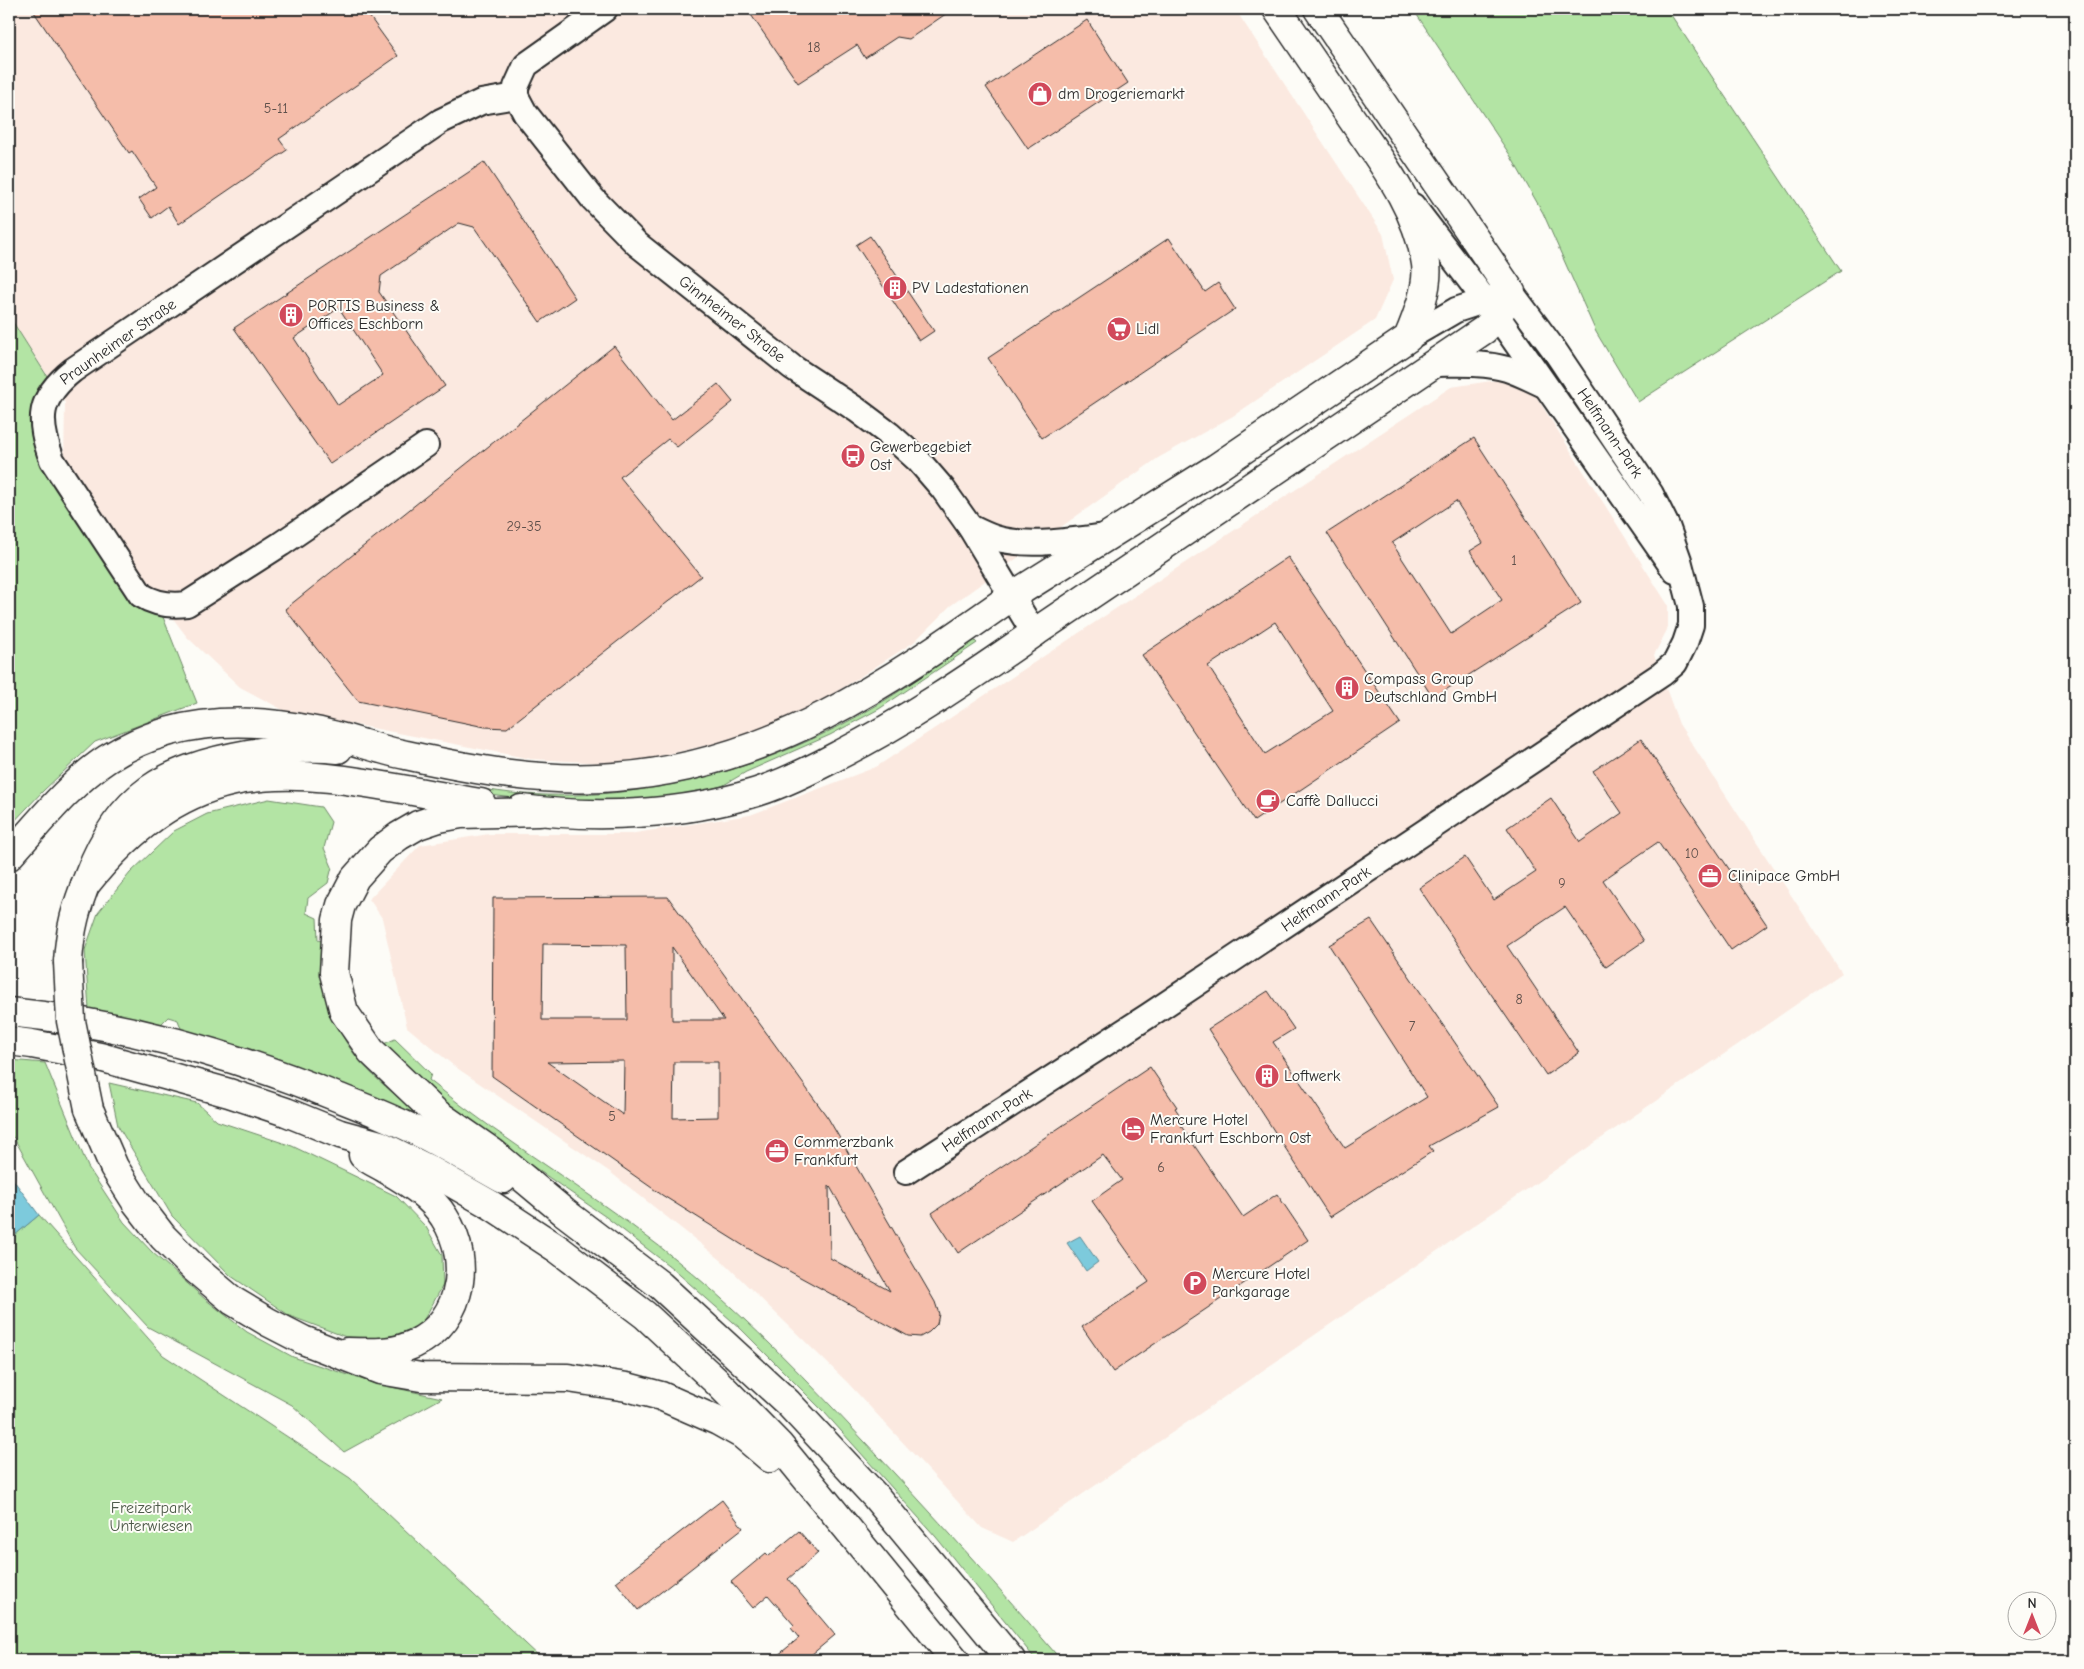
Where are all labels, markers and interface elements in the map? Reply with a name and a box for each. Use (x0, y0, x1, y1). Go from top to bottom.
house number: 18 (808, 39, 820, 56)
shop icon: dm Drogeriemarkt (1027, 81, 1053, 107)
place label: dm Drogeriemarkt (1058, 85, 1185, 103)
house number: 5-11 (264, 100, 288, 117)
street label: Ginnheimer Straße (675, 272, 789, 366)
building icon: PV Ladestationen (882, 275, 908, 301)
place label: PV Ladestationen (912, 279, 1029, 297)
street label: Praunheimer Straße (56, 295, 180, 389)
place label: PORTIS Business & Offices Eschborn (308, 297, 440, 333)
building icon: PORTIS Business & Offices Eschborn (278, 302, 304, 328)
supermarket icon: Lidl (1106, 316, 1132, 342)
place label: Lidl (1136, 320, 1160, 338)
street label: Helfmann-Park (1574, 385, 1647, 481)
place label: Gewerbegebiet Ost (870, 438, 971, 474)
bus stop icon: Gewerbegebiet Ost (840, 443, 866, 469)
house number: 29-35 (506, 518, 542, 535)
house number: 1 (1511, 552, 1517, 569)
place label: Compass Group Deutschland GmbH (1364, 670, 1497, 706)
building icon: Compass Group Deutschland GmbH (1334, 675, 1360, 701)
cafe icon: Caffè Dallucci (1255, 788, 1281, 814)
place label: Caffè Dallucci (1286, 792, 1378, 810)
house number: 10 (1685, 845, 1699, 862)
street label: Helfmann-Park (1278, 862, 1374, 935)
office icon: Clinipace GmbH (1697, 863, 1723, 889)
place label: Clinipace GmbH (1728, 867, 1840, 885)
house number: 9 (1558, 875, 1566, 892)
house number: 8 (1515, 991, 1523, 1008)
house number: 7 (1409, 1018, 1416, 1035)
building icon: Loftwerk (1254, 1063, 1280, 1089)
place label: Loftwerk (1284, 1067, 1341, 1085)
street label: Helfmann-Park (939, 1084, 1036, 1156)
house number: 5 (608, 1108, 616, 1125)
place label: Mercure Hotel Frankfurt Eschborn Ost (1150, 1111, 1311, 1147)
hotel icon: Mercure Hotel Frankfurt Eschborn Ost (1120, 1116, 1146, 1142)
place label: Commerzbank Frankfurt (794, 1133, 894, 1169)
office icon: Commerzbank Frankfurt (764, 1138, 790, 1164)
house number: 6 (1157, 1159, 1165, 1176)
place label: Mercure Hotel Parkgarage (1212, 1265, 1310, 1301)
parking icon: Mercure Hotel Parkgarage (1182, 1270, 1208, 1296)
park label: Freizeitpark Unterwiesen (109, 1499, 193, 1535)
north arrow (2006, 1592, 2056, 1642)
text: N (2027, 1595, 2037, 1612)

